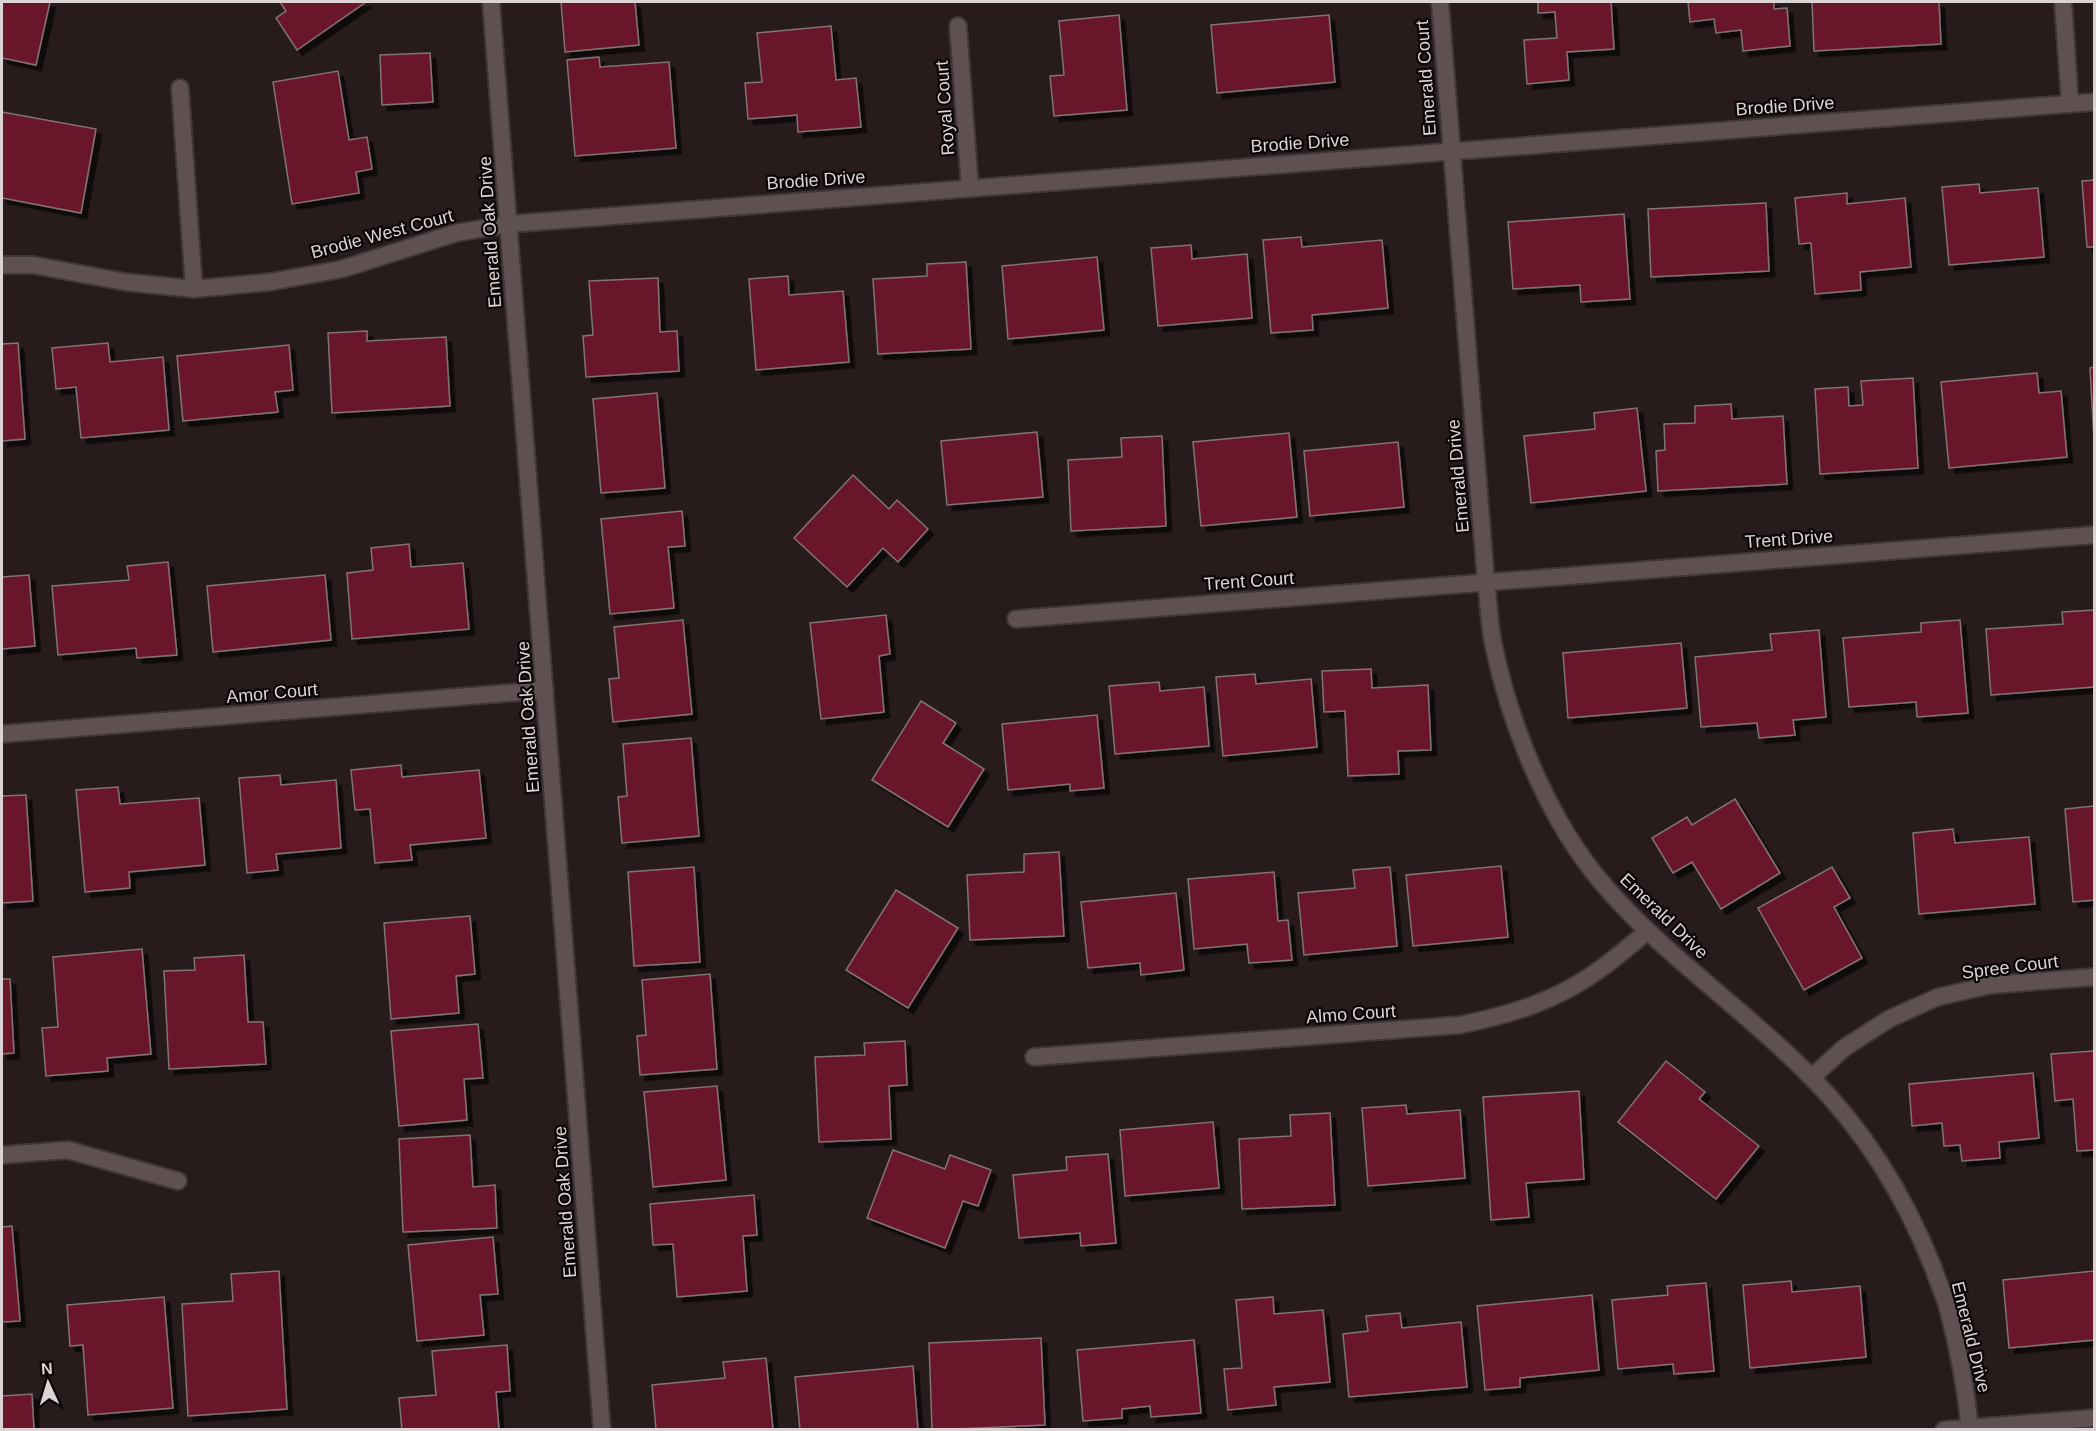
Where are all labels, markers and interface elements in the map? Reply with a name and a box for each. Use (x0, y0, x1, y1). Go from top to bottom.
street label: Emerald Court (1412, 19, 1440, 137)
street label: Royal Court (932, 60, 958, 156)
street label: Brodie Drive (1735, 93, 1835, 119)
street label: Brodie Drive (1250, 130, 1350, 156)
street label: Emerald Oak Drive (475, 155, 505, 309)
street label: Brodie Drive (766, 167, 866, 193)
street label: Brodie West Court (309, 205, 455, 263)
street label: Emerald Drive (1443, 418, 1473, 534)
street label: Trent Drive (1744, 526, 1834, 552)
street label: Trent Court (1203, 568, 1295, 594)
street label: Emerald Oak Drive (513, 640, 543, 794)
street label: Amor Court (225, 679, 319, 707)
street label: Emerald Drive (1616, 869, 1712, 963)
street label: Spree Court (1961, 951, 2059, 983)
street label: Almo Court (1305, 1001, 1397, 1027)
street label: Emerald Oak Drive (550, 1125, 580, 1279)
street label: Emerald Drive (1948, 1279, 1994, 1395)
north arrow (18, 1353, 78, 1413)
text: N (41, 1360, 53, 1377)

